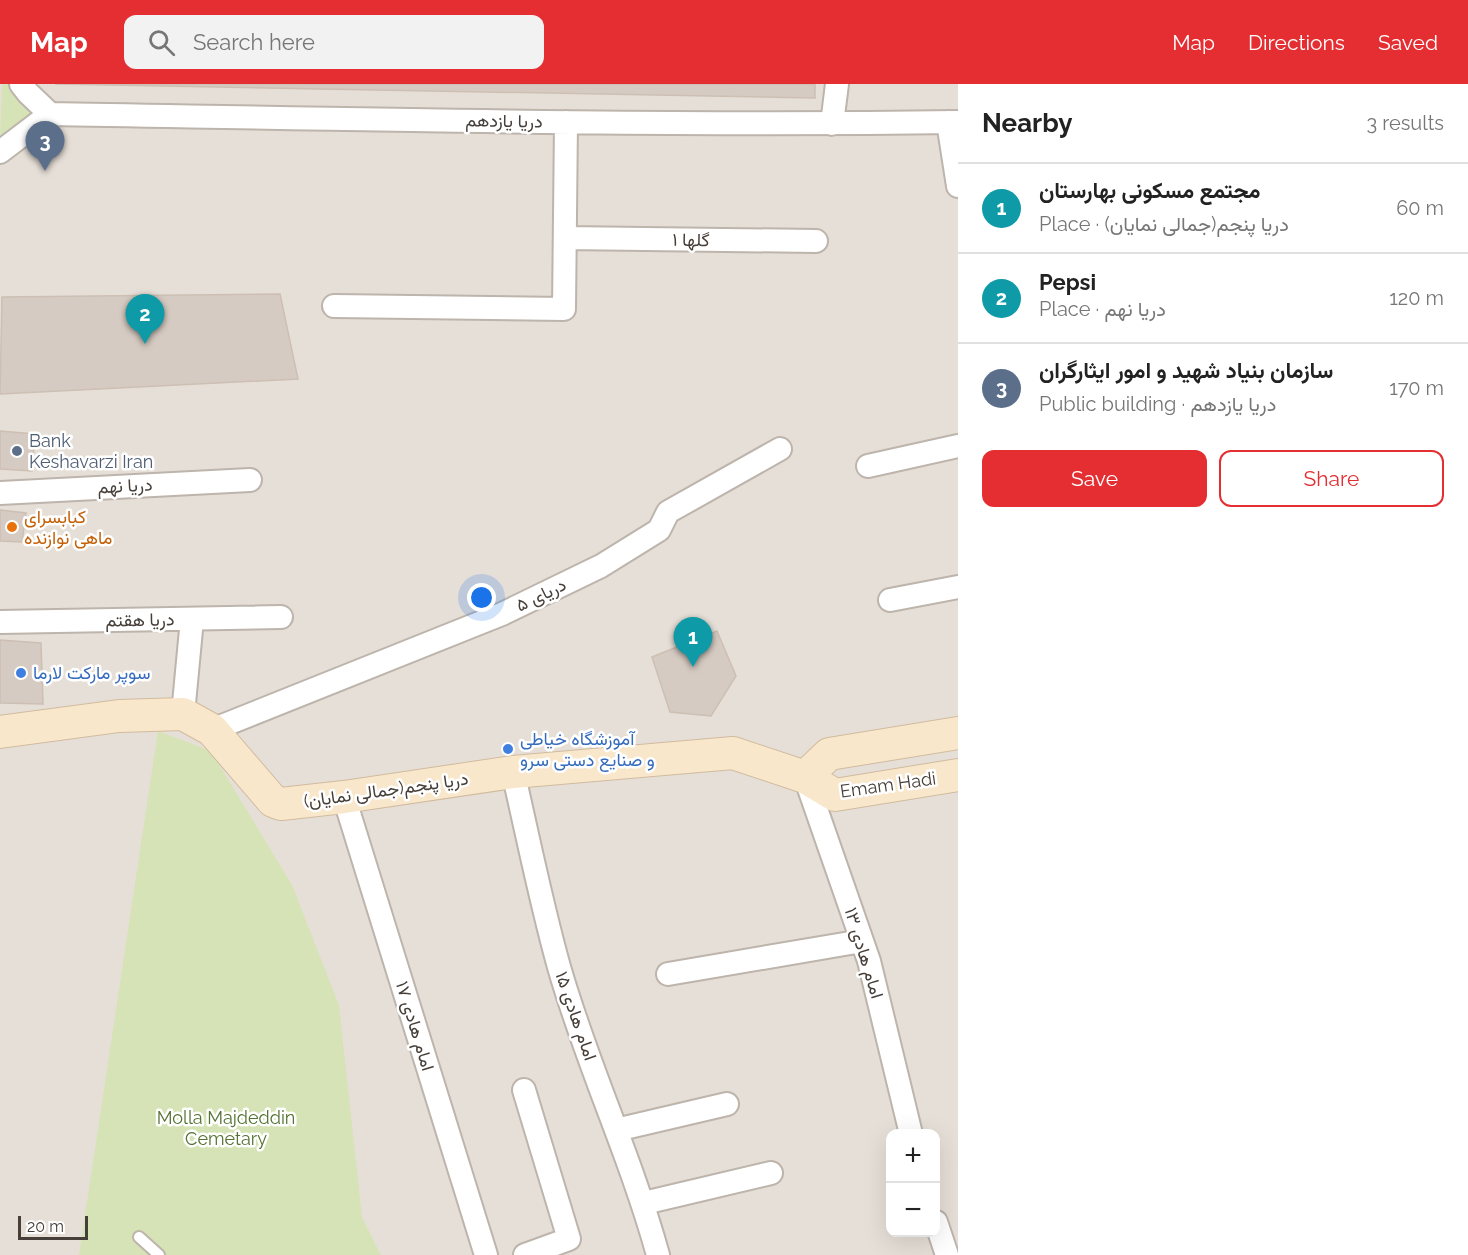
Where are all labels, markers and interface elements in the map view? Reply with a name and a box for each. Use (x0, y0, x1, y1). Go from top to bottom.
search box (124, 15, 544, 69)
text: Map (30, 26, 88, 59)
icon: search (145, 26, 178, 59)
text: Search here (193, 29, 315, 55)
text: Map (1172, 30, 1215, 55)
text: Directions (1248, 30, 1345, 55)
text: Saved (1378, 30, 1438, 55)
text: Nearby (982, 108, 1072, 138)
street label: دریا یازدهم (465, 109, 543, 134)
text: 3 results (1366, 111, 1444, 135)
pin: 3 (26, 122, 64, 171)
text: مجتمع مسکونی بهارستان (1039, 177, 1260, 203)
text: 1 (997, 196, 1006, 220)
text: 60 m (1396, 196, 1444, 220)
text: Place · دریا پنجم(جمالی نمایان) (1039, 212, 1289, 236)
street label: گلها ۱ (672, 229, 710, 251)
text: Pepsi (1039, 269, 1096, 295)
text: 2 (996, 286, 1007, 310)
text: 120 m (1389, 286, 1444, 310)
pin: 2 (126, 294, 164, 344)
text: Place · دریا نهم (1039, 297, 1166, 321)
text: سازمان بنیاد شهید و امور ایثارگران (1039, 357, 1333, 383)
text: 3 (996, 376, 1007, 400)
text: 170 m (1389, 376, 1444, 400)
text: Public building · دریا یازدهم (1039, 392, 1276, 416)
place label: Bank Keshavarzi Iran (29, 430, 153, 472)
marker: Bank Keshavarzi Iran (10, 444, 24, 458)
button: Save (982, 450, 1207, 507)
button: Share (1219, 450, 1444, 507)
street label: دریا نهم (97, 474, 153, 499)
place label: کبابسرای ماهی نوازنده (24, 506, 112, 549)
marker: کبابسرای ماهی نوازنده (5, 520, 19, 534)
street label: دریای ۵ (512, 573, 570, 617)
your location (467, 583, 496, 612)
street label: دریا هقتم (105, 608, 175, 633)
pin: 1 (674, 618, 712, 667)
place label: سوپر مارکت لارما (33, 662, 150, 685)
marker: سوپر مارکت لارما (14, 666, 28, 680)
place label: آموزشگاه خیاطی و صنایع دستی سرو (520, 728, 655, 772)
marker: آموزشگاه خیاطی و صنایع دستی سرو (501, 742, 515, 756)
street label: Emam Hadi (839, 767, 937, 802)
street label: دریا پنجم(جمالی نمایان) (302, 768, 470, 813)
street label: امام هادی ١٣ (839, 905, 888, 1001)
street label: امام هادی ۱۵ (550, 969, 601, 1064)
street label: امام هادی ۱۷ (390, 978, 439, 1074)
park label: Molla Majdeddin Cemetary (157, 1107, 295, 1149)
map controls (886, 1129, 940, 1237)
button: + (886, 1129, 940, 1183)
button: − (886, 1183, 940, 1237)
scale bar (18, 1213, 88, 1240)
text: 20 m (27, 1217, 64, 1236)

